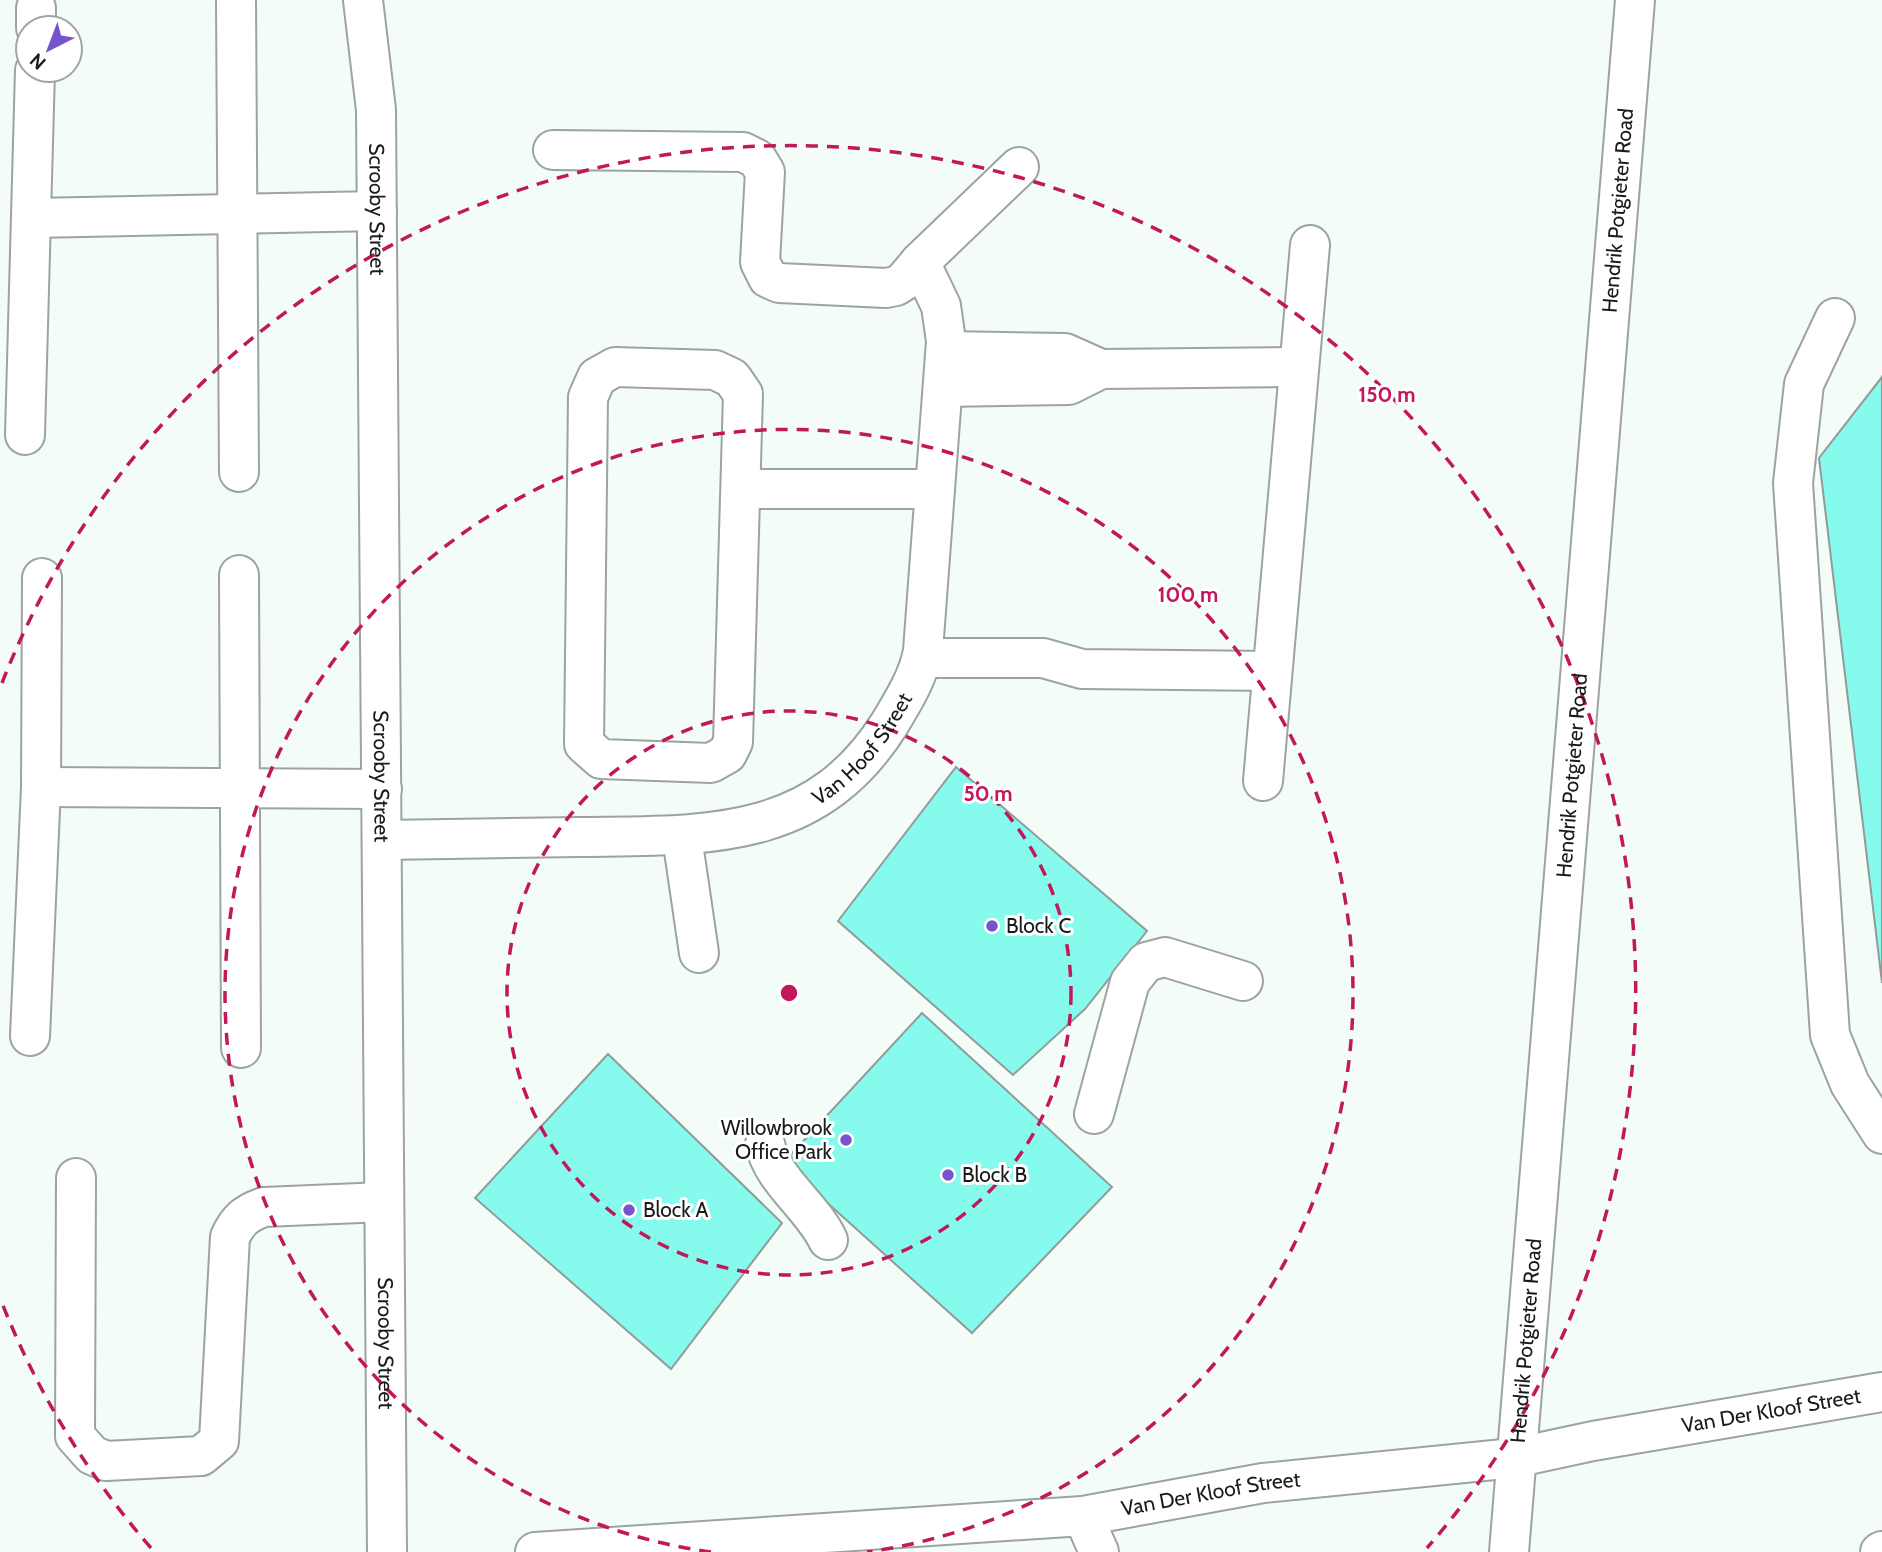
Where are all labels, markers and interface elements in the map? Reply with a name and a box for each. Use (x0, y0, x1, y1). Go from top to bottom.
north arrow (14, 14, 84, 84)
text: N (25, 48, 51, 74)
street label: Hendrik Potgieter Road (1597, 107, 1638, 314)
street label: Scrooby Street (364, 143, 390, 275)
text: 150 m (1359, 382, 1415, 407)
text: 100 m (1158, 582, 1218, 607)
street label: Hendrik Potgieter Road (1551, 672, 1592, 879)
street label: Van Hoof Street (807, 688, 917, 810)
street label: Scrooby Street (369, 710, 395, 842)
text: 50 m (963, 781, 1013, 806)
place label: Block C (1006, 913, 1071, 938)
marker: Block C (984, 918, 1000, 934)
centre of rings (777, 981, 801, 1005)
place label: Willowbrook Office Park (721, 1115, 833, 1164)
marker: Willowbrook Office Park (838, 1132, 854, 1148)
place label: Block B (962, 1162, 1027, 1187)
marker: Block B (940, 1167, 956, 1183)
place label: Block A (643, 1197, 708, 1222)
marker: Block A (621, 1202, 637, 1218)
street label: Hendrik Potgieter Road (1505, 1237, 1546, 1444)
street label: Scrooby Street (373, 1277, 399, 1409)
street label: Van Der Kloof Street (1680, 1383, 1863, 1438)
street label: Van Der Kloof Street (1119, 1466, 1301, 1521)

